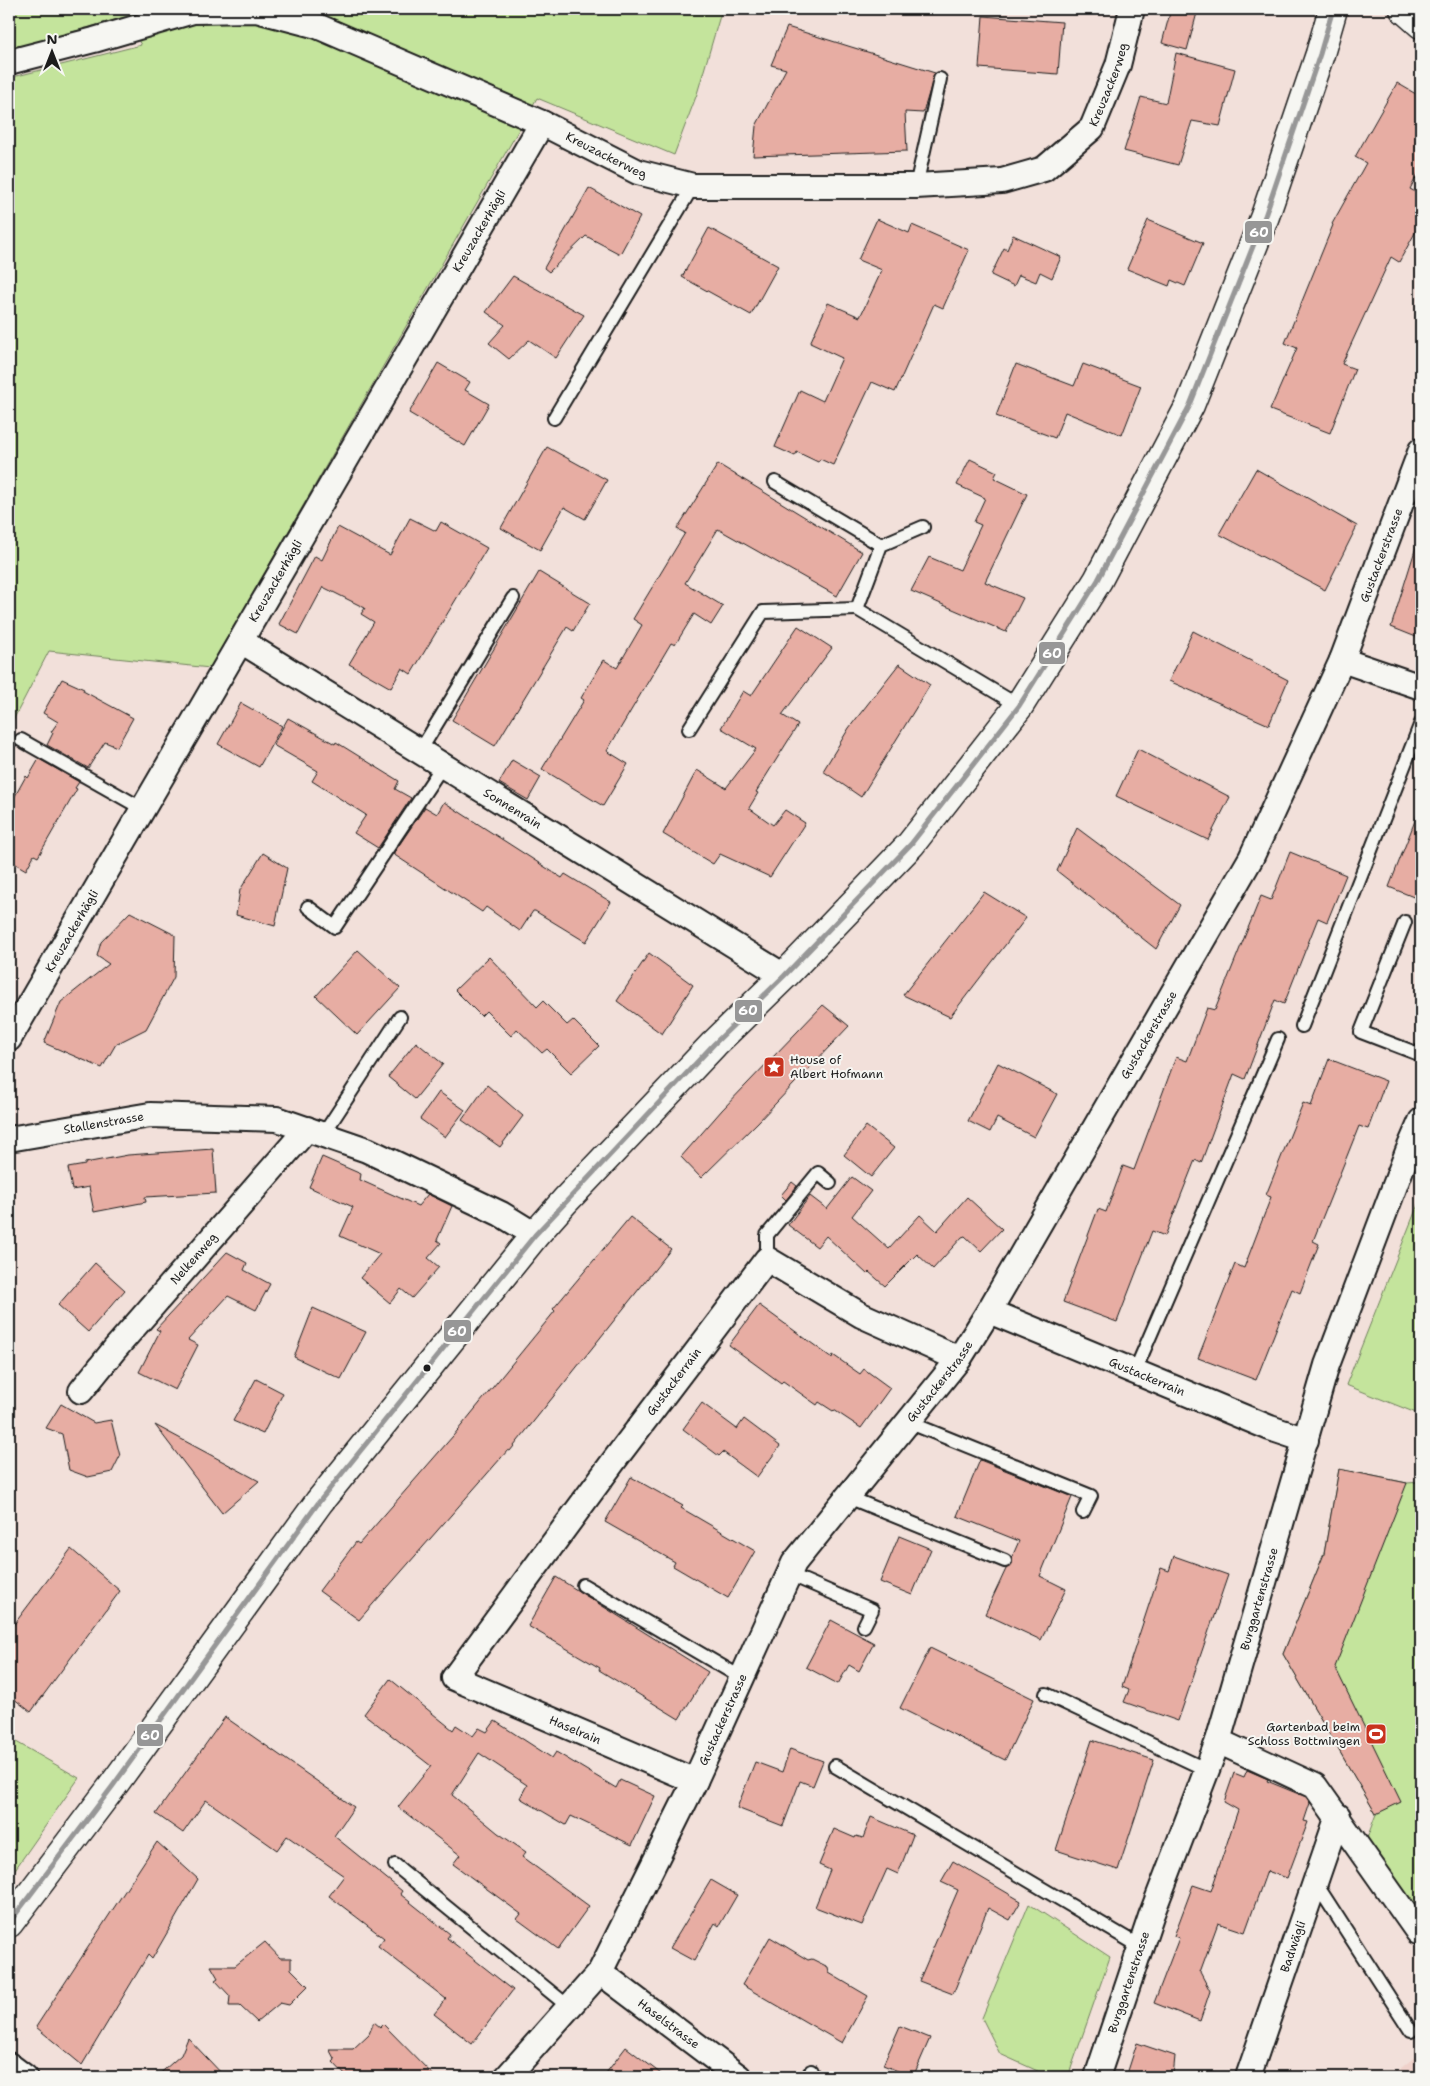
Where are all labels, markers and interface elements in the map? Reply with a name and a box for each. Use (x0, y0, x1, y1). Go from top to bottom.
north arrow (28, 28, 78, 78)
text: N (46, 30, 58, 48)
street label: Kreuzackerweg (1085, 41, 1131, 129)
street label: Kreuzackerweg (563, 128, 648, 182)
street label: Kreuzackerhägli (449, 187, 510, 275)
line badge: 60 (1244, 220, 1273, 244)
text: 60 (1249, 223, 1269, 241)
street label: Gustackerstrasse (1356, 506, 1406, 605)
street label: Kreuzackerhägli (245, 537, 306, 625)
line badge: 60 (1038, 641, 1066, 665)
text: 60 (1042, 644, 1062, 662)
street label: Sonnenrain (481, 785, 544, 832)
street label: Kreuzackerhägli (42, 887, 102, 975)
street label: Gustackerstrasse (1117, 988, 1181, 1082)
line badge: 60 (734, 999, 763, 1023)
text: 60 (738, 1001, 758, 1019)
place label: House of Albert Hofmann (790, 1052, 883, 1082)
place icon: House of Albert Hofmann (762, 1055, 786, 1079)
street label: Stallenstrasse (62, 1108, 145, 1138)
street label: Nelkenweg (167, 1229, 221, 1288)
line badge: 60 (443, 1319, 472, 1343)
text: 60 (447, 1322, 467, 1340)
street label: Gustackerstrasse (903, 1337, 977, 1426)
street label: Gustackerrain (643, 1345, 705, 1419)
street label: Gustackerrain (1106, 1354, 1187, 1400)
unlabelled marker (422, 1363, 432, 1373)
street label: Burggartenstrasse (1237, 1545, 1282, 1652)
street label: Gustackerstrasse (695, 1671, 751, 1768)
street label: Haselrain (547, 1712, 603, 1748)
place label: Gartenbad beim Schloss Bottmingen (1248, 1719, 1360, 1749)
sports icon: Gartenbad beim Schloss Bottmingen (1364, 1722, 1388, 1746)
line badge: 60 (136, 1723, 164, 1747)
text: 60 (140, 1726, 160, 1744)
street label: Badwägli (1277, 1919, 1309, 1975)
street label: Burggartenstrasse (1104, 1929, 1153, 2035)
street label: Haselstrasse (634, 1995, 703, 2053)

